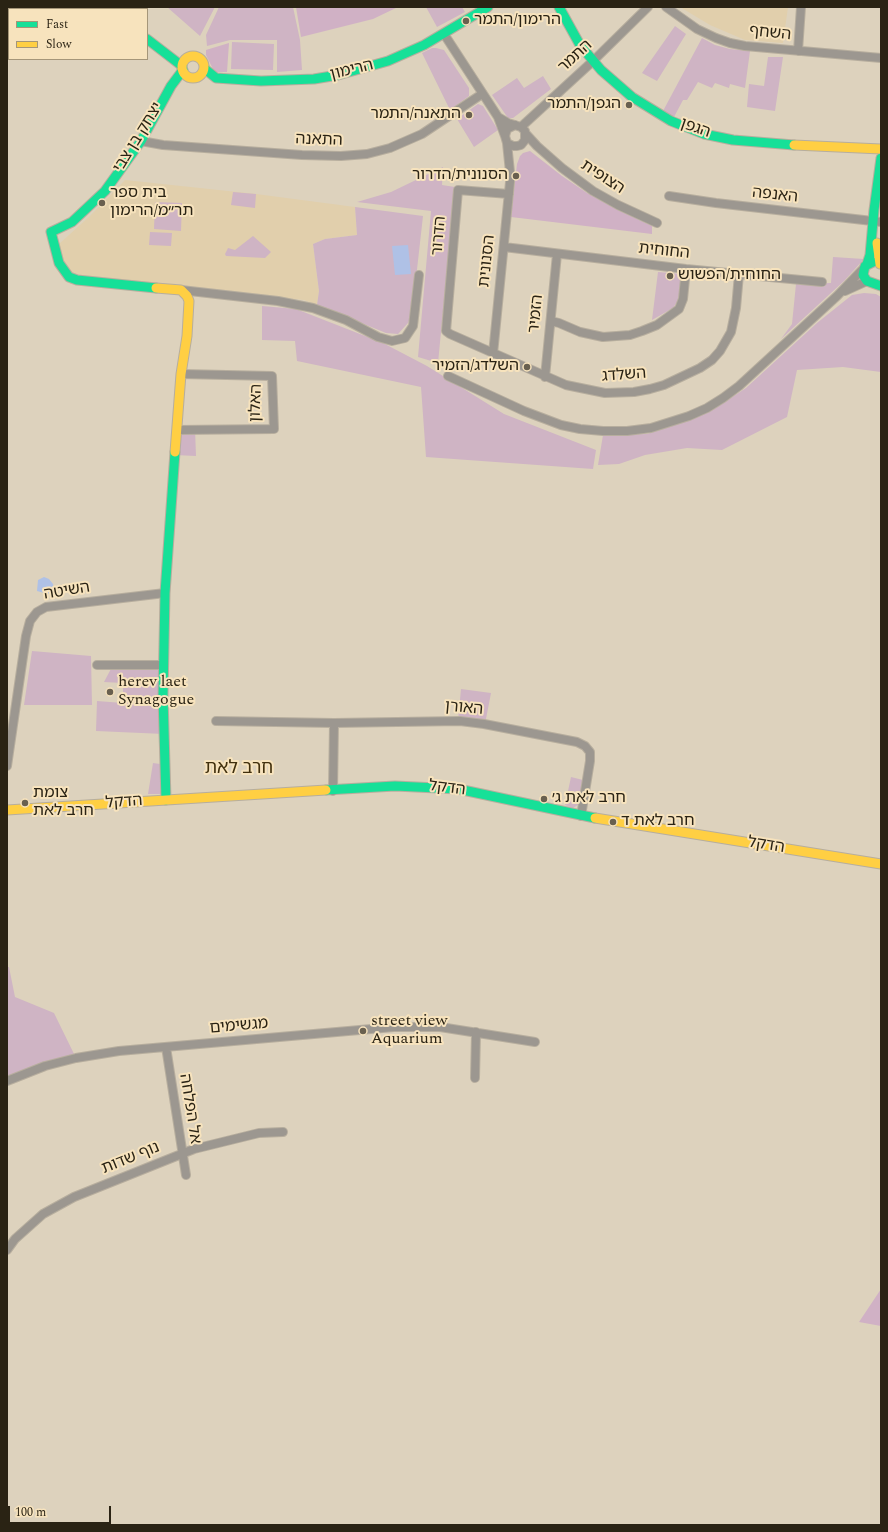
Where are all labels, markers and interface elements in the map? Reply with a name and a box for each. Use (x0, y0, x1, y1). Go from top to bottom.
legend (8, 8, 148, 60)
place label: הרימון/התמר (474, 11, 561, 31)
text: Fast (46, 15, 68, 34)
marker: הרימון/התמר (461, 16, 471, 26)
street label: השחף (748, 22, 792, 46)
text: Slow (46, 35, 71, 54)
street label: התמר (555, 37, 597, 77)
street label: הרימון (329, 56, 375, 86)
place label: הגפן/התמר (547, 95, 621, 115)
street label: יצחק בן צבי (110, 99, 168, 177)
marker: הגפן/התמר (624, 100, 634, 110)
place label: התאנה/התמר (370, 105, 461, 125)
marker: התאנה/התמר (464, 110, 474, 120)
street label: הגפן (677, 115, 713, 143)
street label: התאנה (295, 131, 343, 151)
street label: הצופית (576, 157, 628, 199)
place label: הסנונית/הדרור (412, 166, 508, 186)
marker: הסנונית/הדרור (511, 171, 521, 181)
place label: בית ספר תר״מ/הרימון (110, 184, 193, 222)
street label: האנפה (751, 184, 799, 208)
marker: בית ספר תר״מ/הרימון (97, 198, 107, 208)
street label: הדרור (429, 215, 451, 257)
street label: הסנונית (476, 234, 500, 288)
street label: החוחית (637, 240, 691, 264)
place label: החוחית/הפשוש (678, 266, 781, 286)
marker: החוחית/הפשוש (665, 271, 675, 281)
street label: הזמיר (525, 294, 549, 334)
place label: השלדג/הזמיר (432, 357, 519, 377)
marker: השלדג/הזמיר (522, 362, 532, 372)
street label: השלדג (601, 365, 647, 387)
street label: האלון (247, 383, 267, 423)
street label: השיטה (43, 579, 91, 605)
place label: herev laet Synagogue (118, 673, 194, 711)
marker: herev laet Synagogue (105, 687, 115, 697)
street label: האורן (444, 698, 484, 720)
district label: חרב לאת (205, 758, 273, 780)
street label: הדקל (427, 777, 467, 801)
place label: צומת חרב לאת (33, 784, 94, 822)
place label: חרב לאת ג׳ (552, 789, 626, 809)
street label: הדקל (105, 792, 143, 814)
marker: חרב לאת ג׳ (539, 794, 549, 804)
marker: צומת חרב לאת (20, 798, 30, 808)
place label: חרב לאת ד (621, 812, 695, 832)
marker: חרב לאת ד (608, 817, 618, 827)
street label: הדקל (746, 834, 786, 858)
place label: street view Aquarium (371, 1012, 448, 1050)
street label: מגשימים (209, 1015, 269, 1039)
marker: street view Aquarium (358, 1026, 368, 1036)
street label: אל הפלחה (174, 1073, 204, 1145)
street label: נוף שדות (99, 1139, 163, 1179)
scale bar (10, 1498, 113, 1524)
text: 100 m (15, 1503, 46, 1522)

